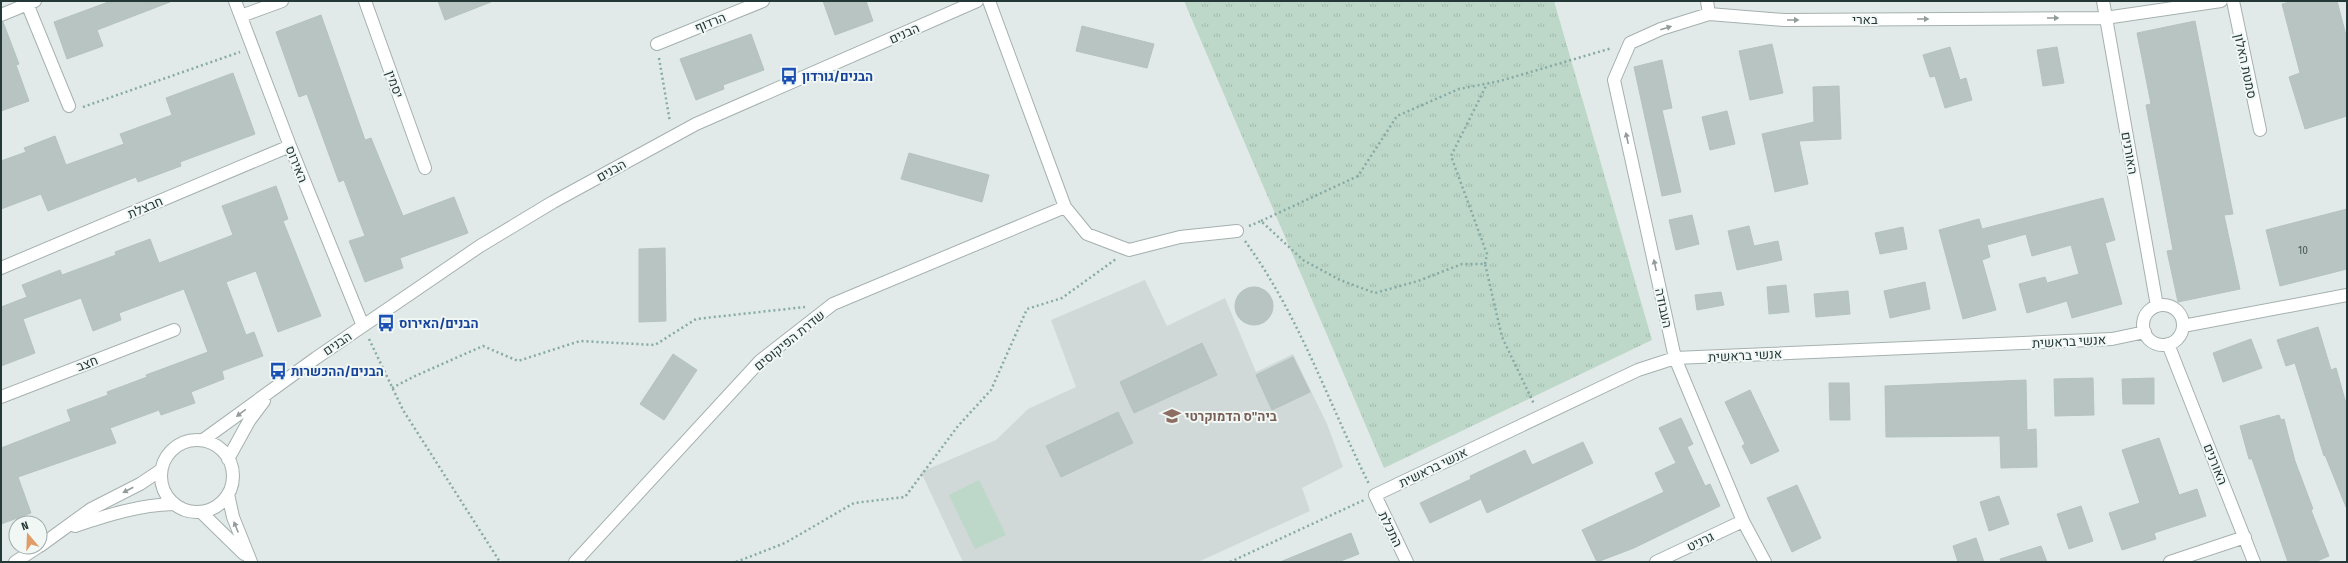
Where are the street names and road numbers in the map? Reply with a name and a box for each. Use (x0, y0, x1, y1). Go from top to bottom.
street label: הרדוף (692, 9, 728, 35)
street label: בארי (1852, 12, 1878, 27)
street label: הבנים (887, 20, 922, 47)
street label: סמטת האלון (2231, 32, 2260, 100)
street label: יסמין (383, 68, 406, 100)
street label: האורנים (2118, 131, 2141, 176)
street label: האירוס (282, 144, 311, 185)
street label: הבנים (594, 156, 629, 185)
street label: חבצלת (125, 193, 165, 222)
street label: העבודה (1652, 287, 1675, 329)
street label: שדרת הפיקוסים (751, 307, 828, 374)
street label: הבנים (320, 328, 354, 358)
street label: אנשי בראשית (2032, 332, 2107, 351)
street label: אנשי בראשית (1708, 346, 1783, 365)
street label: חצב (74, 353, 100, 374)
street label: האורנים (2201, 441, 2231, 487)
street label: אנשי בראשית (1397, 444, 1470, 490)
street label: התכלת (1376, 509, 1406, 549)
street label: גרניט (1684, 529, 1716, 554)

